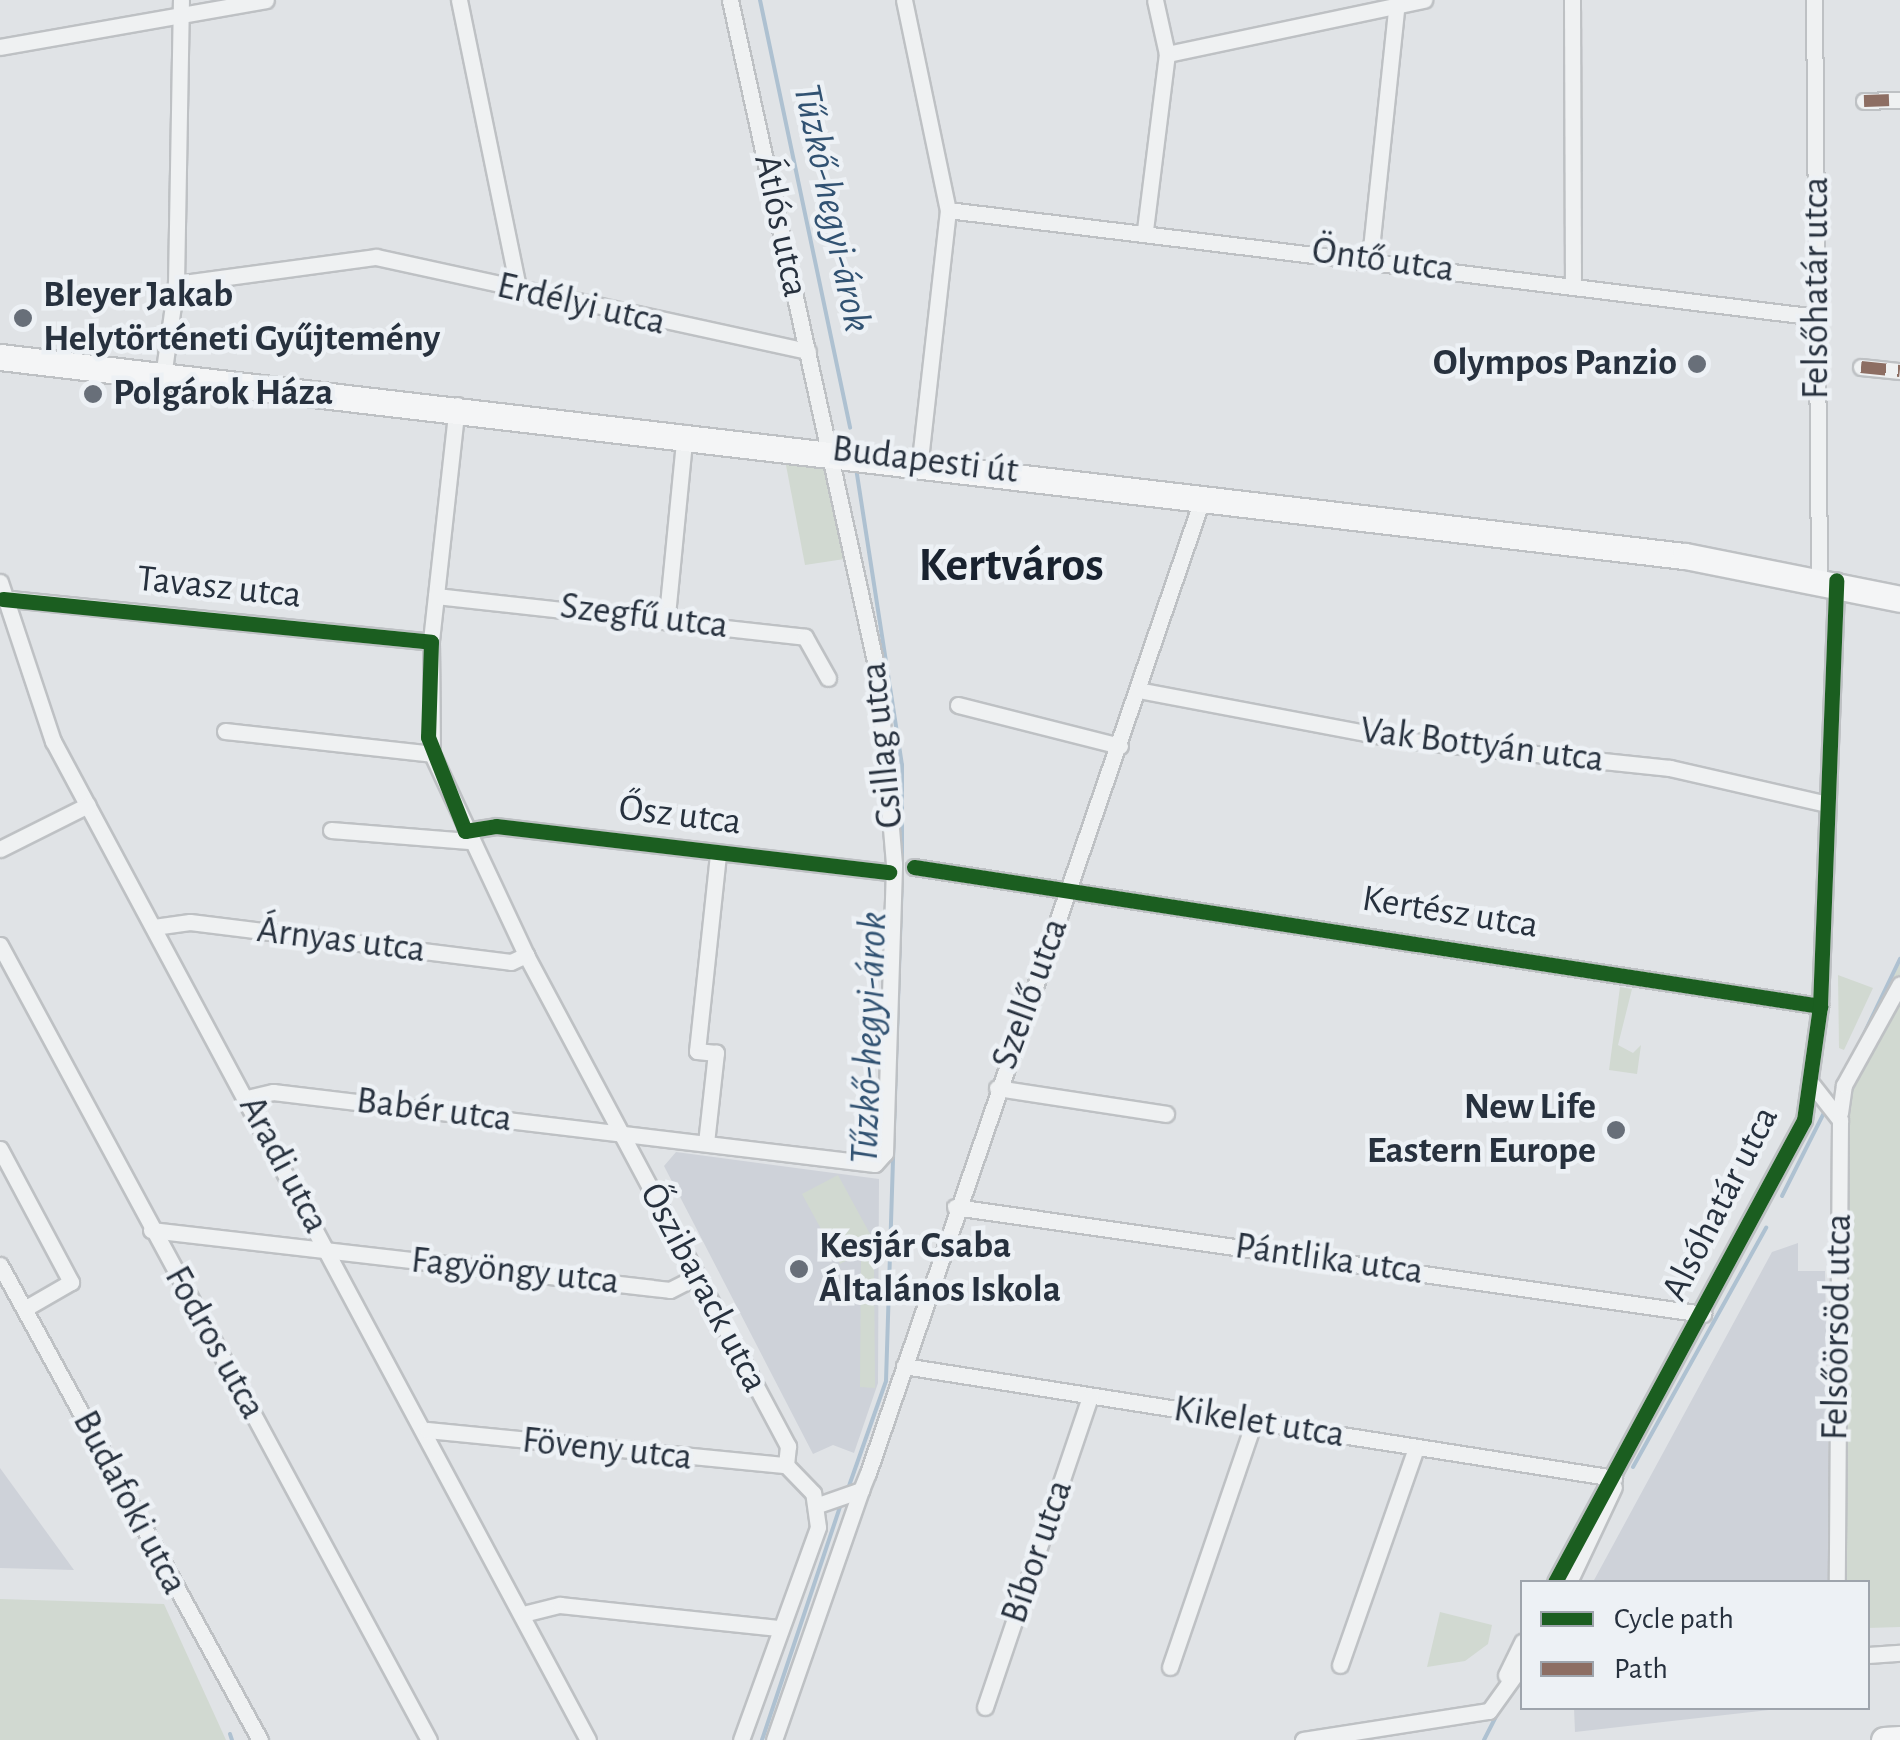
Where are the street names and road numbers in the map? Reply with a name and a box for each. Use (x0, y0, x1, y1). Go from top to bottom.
street label: Átlós utca (743, 151, 817, 301)
street label: Felsőhatár utca (1794, 177, 1840, 399)
street label: Öntő utca (1309, 228, 1457, 294)
street label: Erdélyi utca (492, 264, 670, 346)
street label: Budapesti út (829, 427, 1021, 495)
street label: Tavasz utca (135, 557, 303, 619)
street label: Szegfű utca (558, 584, 730, 650)
street label: Csillag utca (852, 660, 914, 830)
street label: Vak Bottyán utca (1358, 708, 1606, 784)
street label: Ősz utca (616, 786, 744, 846)
street label: Kertész utca (1359, 877, 1541, 949)
street label: Árnyas utca (254, 908, 428, 974)
street label: Szellő utca (983, 912, 1079, 1076)
street label: Babér utca (354, 1079, 514, 1143)
street label: Aradi utca (228, 1089, 338, 1241)
street label: Alsóhatár utca (1653, 1099, 1789, 1309)
street label: Őszibarack utca (629, 1176, 777, 1400)
street label: Felsőörsöd utca (1813, 1213, 1863, 1441)
street label: Pántlika utca (1232, 1224, 1426, 1296)
street label: Fagyöngy utca (409, 1238, 621, 1306)
street label: Fodros utca (153, 1259, 275, 1427)
street label: Kikelet utca (1170, 1387, 1348, 1459)
street label: Budafoki utca (62, 1403, 196, 1603)
street label: Föveny utca (520, 1418, 694, 1482)
street label: Bíbor utca (992, 1474, 1084, 1630)

